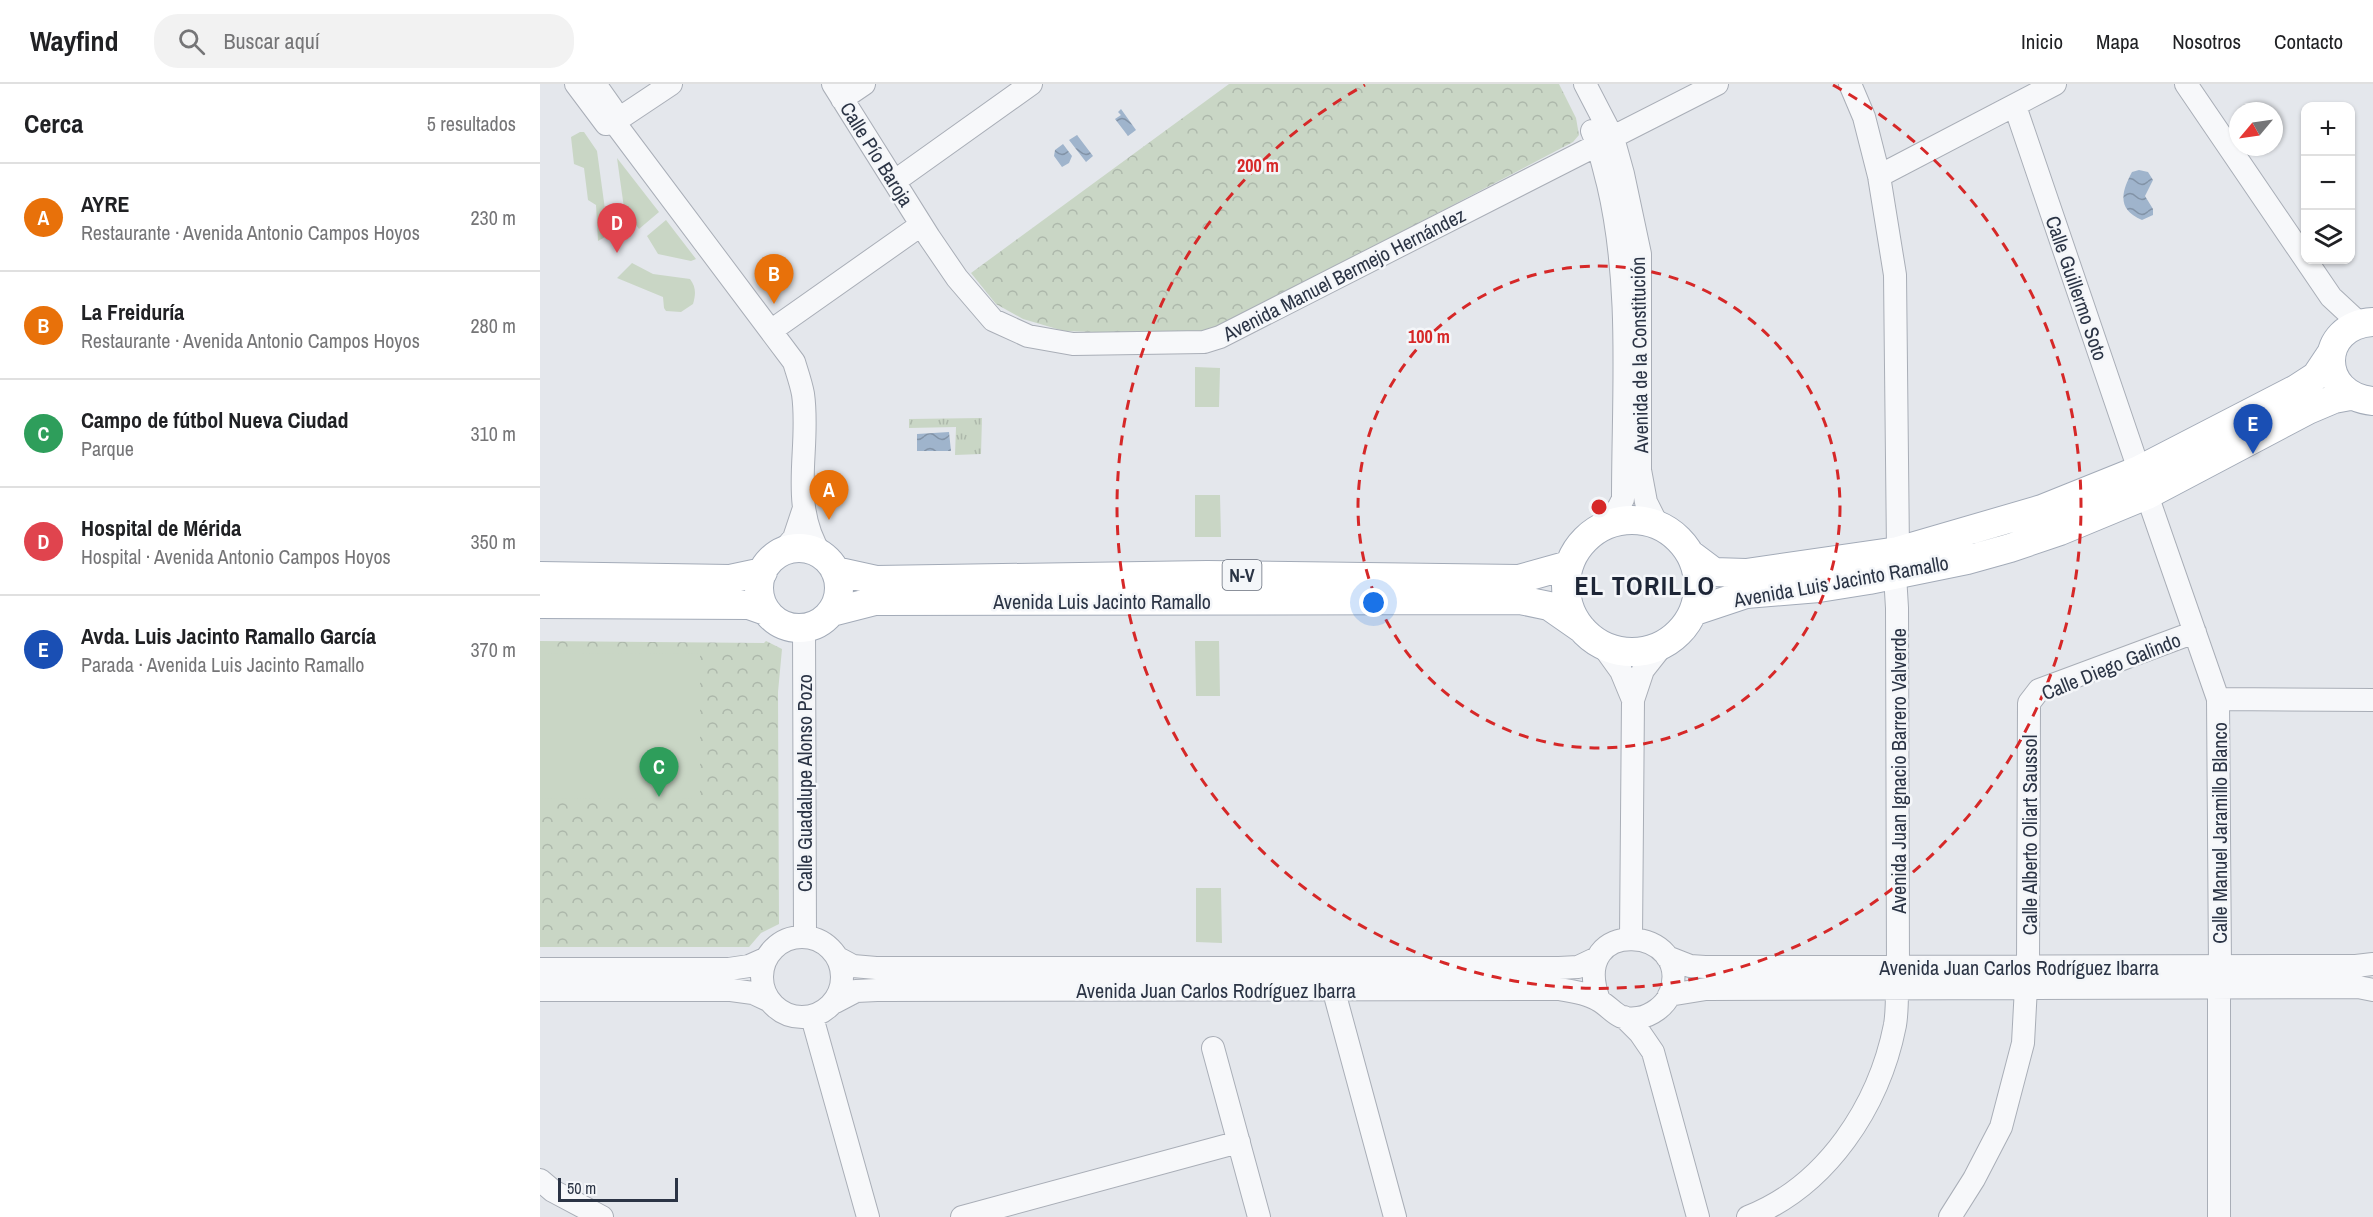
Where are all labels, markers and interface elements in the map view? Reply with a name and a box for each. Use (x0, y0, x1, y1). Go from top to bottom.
search box (154, 14, 574, 68)
text: Wayfind (30, 22, 118, 60)
icon: search (175, 25, 208, 58)
text: Buscar aquí (223, 26, 320, 56)
text: Inicio (2021, 27, 2063, 56)
text: Mapa (2096, 27, 2139, 56)
text: Nosotros (2172, 27, 2241, 56)
text: Contacto (2274, 27, 2343, 56)
street label: Calle Pío Baroja (834, 97, 920, 211)
north arrow (2229, 102, 2283, 156)
map controls (2301, 102, 2355, 264)
button: + (2301, 102, 2355, 156)
text: Cerca (24, 106, 83, 141)
text: 5 resultados (427, 110, 516, 137)
text: 200 m (1237, 153, 1279, 178)
button: − (2301, 156, 2355, 210)
text: AYRE (81, 189, 129, 219)
street label: Avenida Manuel Bermejo Hernández (1217, 201, 1470, 347)
text: A (38, 204, 49, 231)
text: 230 m (470, 204, 516, 231)
pin: D (598, 204, 637, 253)
button: layers (2301, 210, 2355, 264)
street label: Calle Guillermo Soto (2040, 212, 2114, 364)
text: Restaurante · Avenida Antonio Campos Hoyos (81, 219, 420, 246)
pin: B (754, 254, 794, 304)
street label: Avenida de la Constitución (1624, 256, 1654, 455)
text: La Freiduría (81, 297, 184, 327)
text: B (38, 312, 49, 339)
text: 280 m (470, 312, 516, 339)
text: 100 m (1408, 324, 1450, 349)
text: Restaurante · Avenida Antonio Campos Hoyos (81, 327, 420, 354)
pin: E (2234, 404, 2272, 454)
text: Campo de fútbol Nueva Ciudad (81, 405, 349, 435)
text: C (38, 420, 49, 447)
text: 310 m (470, 420, 516, 447)
text: Parque (81, 435, 134, 462)
pin: A (810, 470, 848, 520)
centre of rings (1589, 497, 1609, 517)
text: Hospital de Mérida (81, 513, 241, 543)
text: D (38, 528, 49, 555)
text: 350 m (470, 528, 516, 555)
text: Hospital · Avenida Antonio Campos Hoyos (81, 543, 391, 570)
street label: Avenida Luis Jacinto Ramallo (1731, 549, 1950, 613)
road number: N-V (1222, 560, 1262, 590)
district label: EL TORILLO (1574, 568, 1716, 603)
street label: Avenida Luis Jacinto Ramallo (992, 588, 1211, 615)
your location (1359, 588, 1388, 617)
text: Avda. Luis Jacinto Ramallo García (81, 621, 376, 651)
street label: Calle Diego Galindo (2037, 626, 2185, 706)
street label: Avenida Juan Ignacio Barrero Valverde (1885, 628, 1912, 915)
text: E (38, 636, 49, 663)
text: 370 m (470, 636, 516, 663)
text: Parada · Avenida Luis Jacinto Ramallo (81, 651, 364, 678)
street label: Calle Guadalupe Alonso Pozo (791, 674, 818, 892)
street label: Calle Manuel Jaramillo Blanco (2206, 722, 2233, 944)
street label: Calle Alberto Oliart Saussol (2016, 735, 2043, 935)
pin: C (640, 748, 678, 797)
street label: Avenida Juan Carlos Rodríguez Ibarra (1878, 954, 2159, 981)
street label: Avenida Juan Carlos Rodríguez Ibarra (1075, 977, 1356, 1004)
scale bar (558, 1175, 678, 1202)
text: 50 m (567, 1177, 596, 1199)

